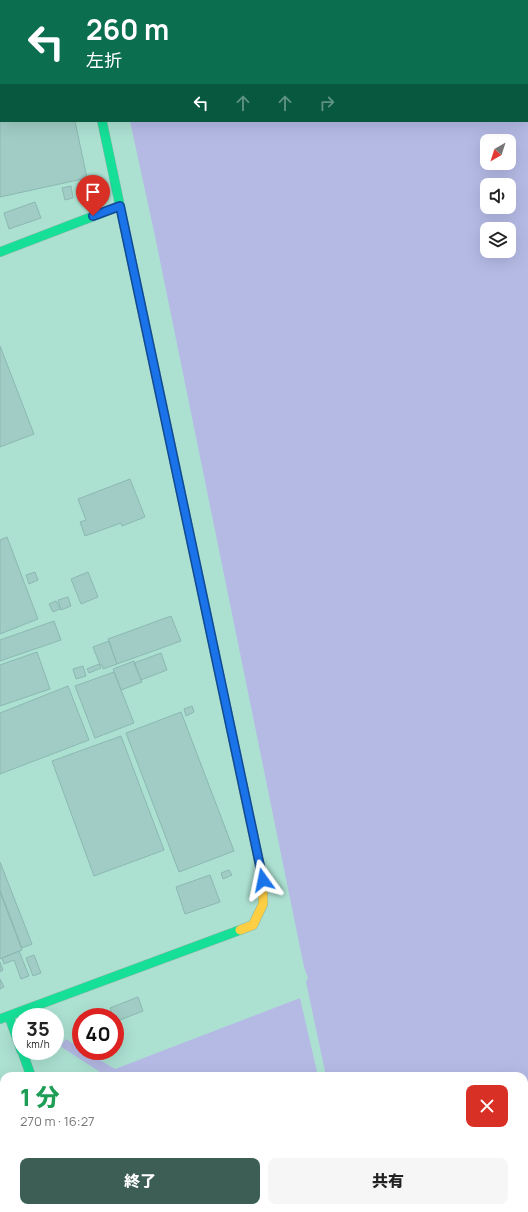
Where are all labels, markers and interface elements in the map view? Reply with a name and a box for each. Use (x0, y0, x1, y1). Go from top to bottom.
text: 260 m (86, 10, 169, 48)
icon: left (20, 16, 72, 68)
text: 左折 (86, 48, 122, 72)
icon: left (190, 92, 212, 114)
icon: ahead (232, 92, 254, 114)
icon: ahead (274, 92, 296, 114)
icon: right (316, 92, 338, 114)
north arrow (480, 134, 516, 170)
map controls (480, 134, 516, 258)
pin (76, 175, 110, 216)
button: sound (480, 178, 516, 214)
icon: arrive (82, 181, 104, 203)
button: layers (480, 222, 516, 258)
position arrow (242, 859, 284, 901)
speed limit sign: 40 (72, 1008, 124, 1060)
text: 35 (26, 1015, 50, 1042)
text: km/h (26, 1037, 50, 1051)
text: 1 分 (20, 1080, 60, 1113)
button: close (466, 1085, 508, 1127)
text: 270 m · 16:27 (20, 1112, 95, 1130)
button: 終了 (20, 1158, 260, 1204)
button: 共有 (268, 1158, 508, 1204)

